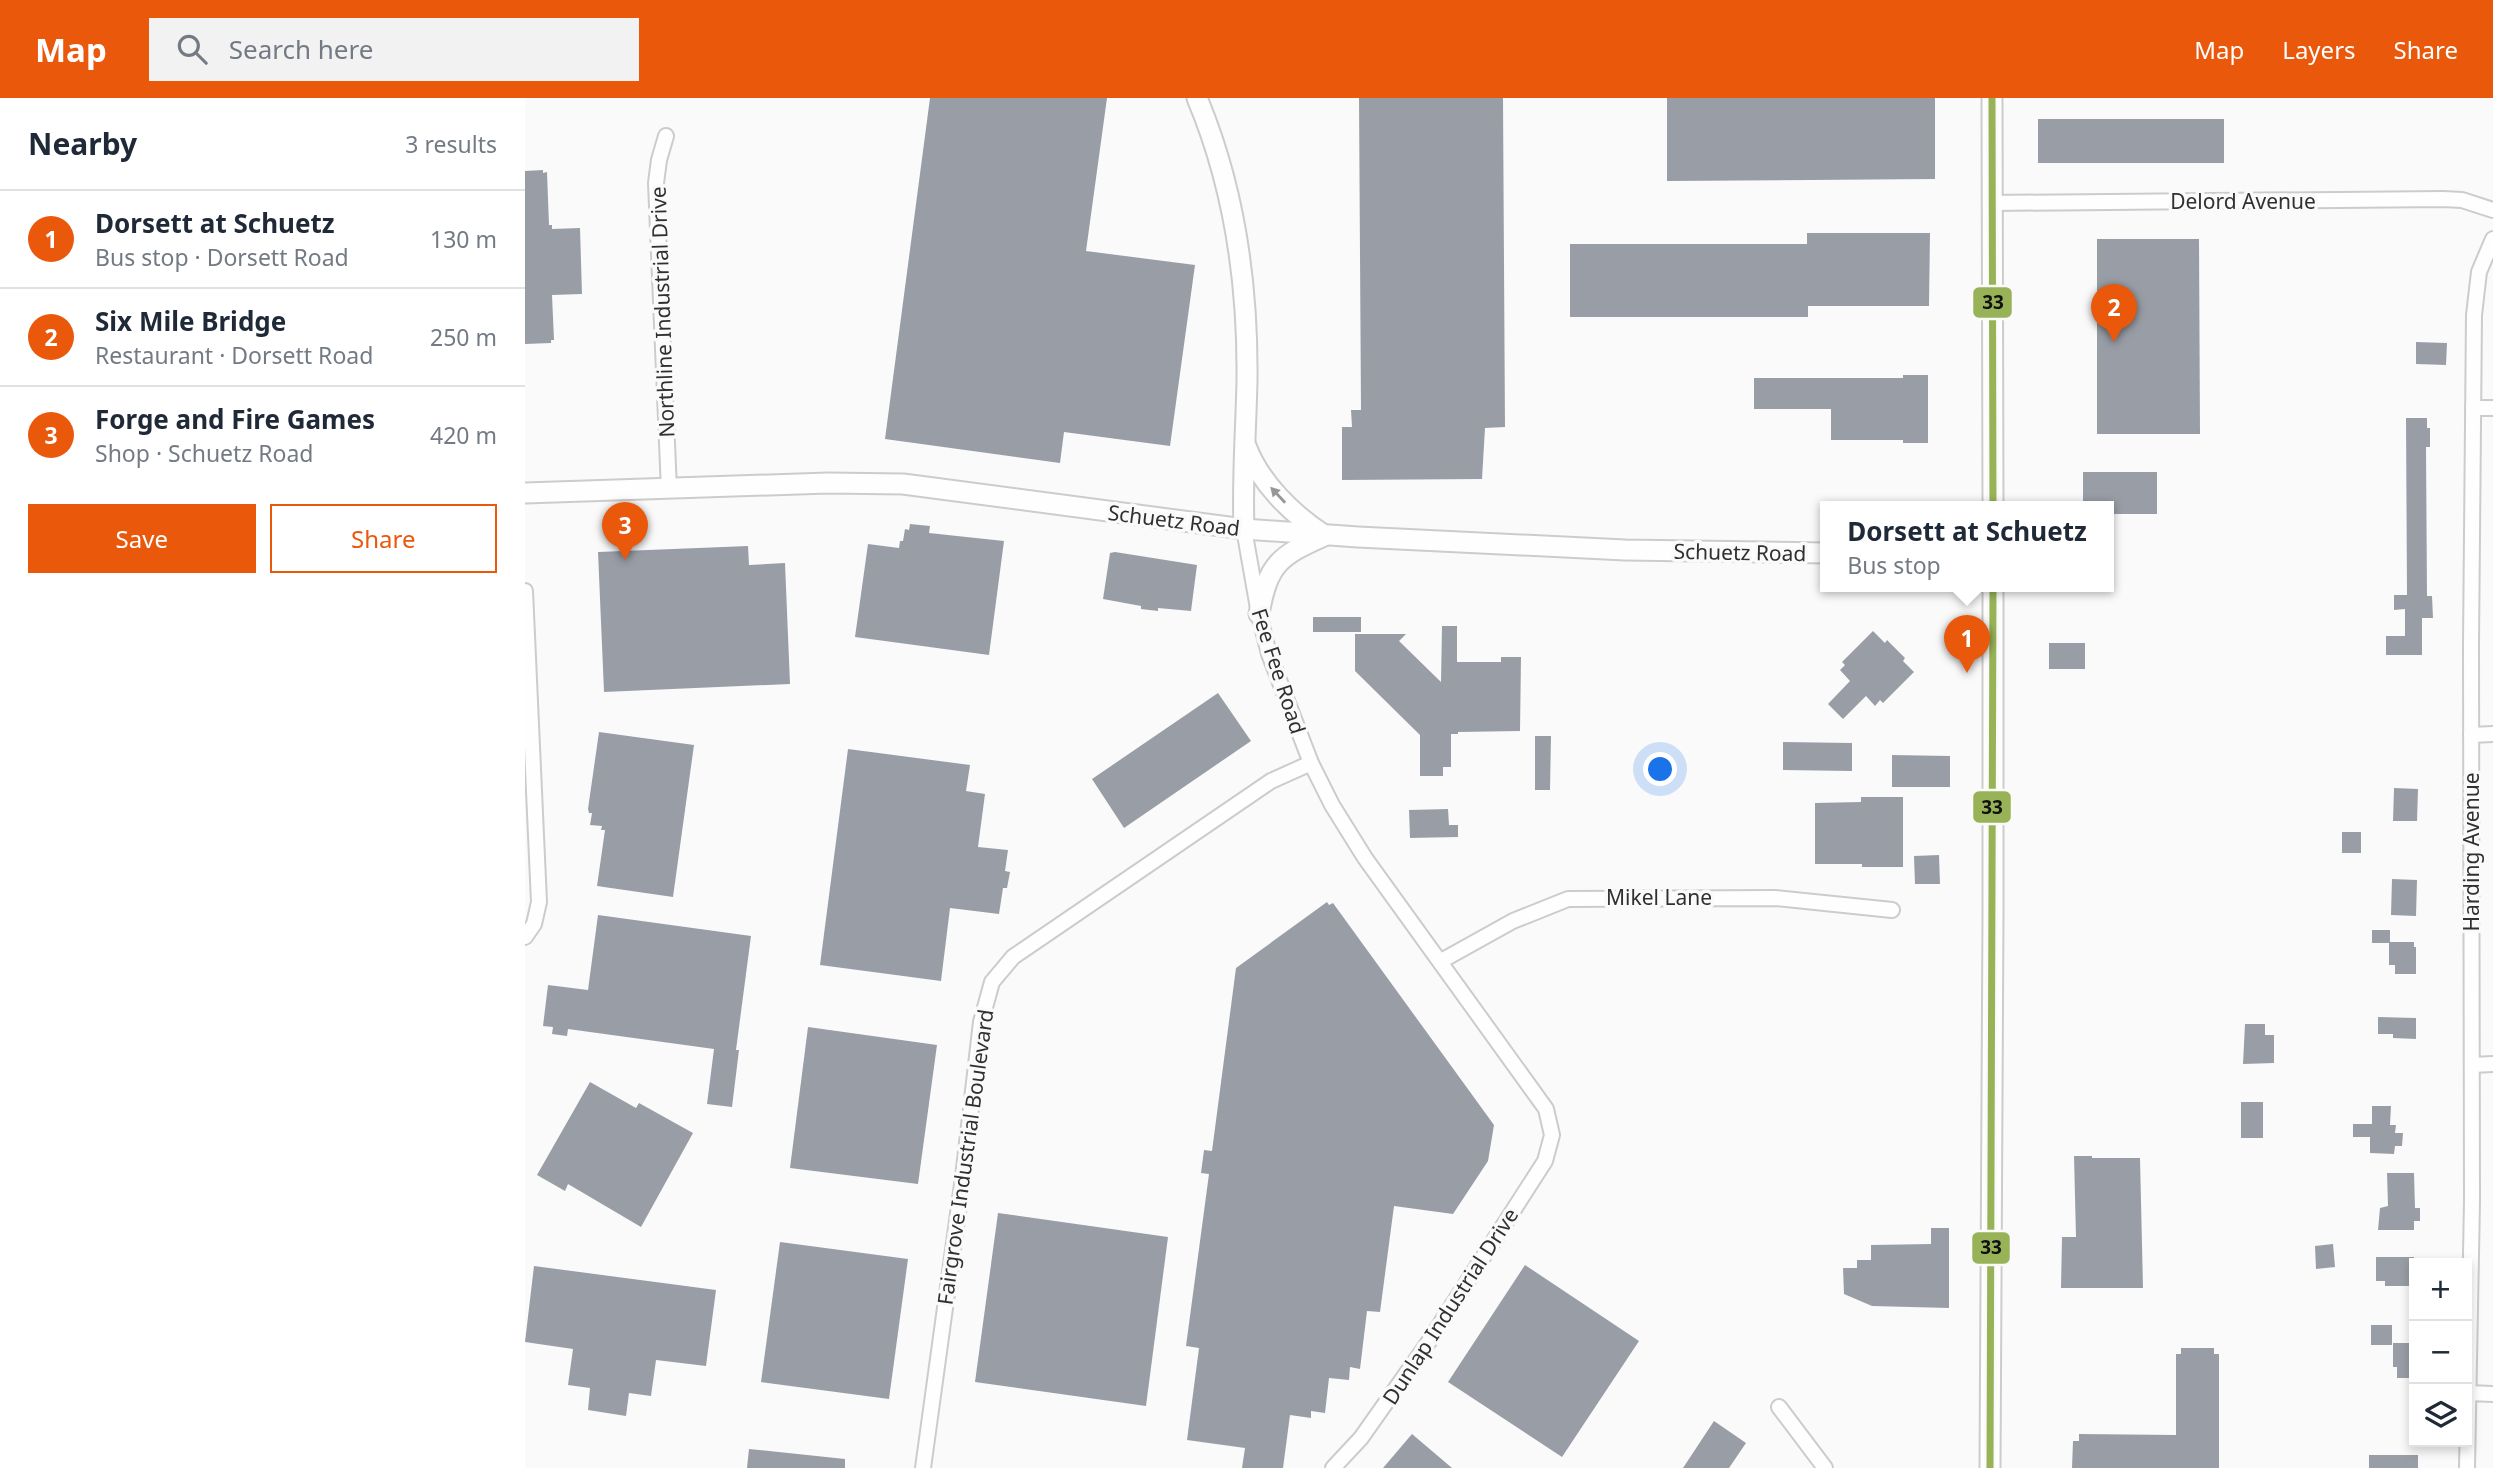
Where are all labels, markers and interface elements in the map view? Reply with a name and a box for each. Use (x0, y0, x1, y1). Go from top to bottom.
search box (149, 18, 639, 81)
text: Map (35, 27, 107, 72)
icon: search (173, 30, 211, 68)
text: Search here (229, 31, 373, 67)
text: Map (2194, 33, 2244, 66)
text: Layers (2282, 33, 2356, 66)
text: Share (2394, 33, 2458, 66)
text: Nearby (28, 123, 137, 164)
text: 3 results (405, 128, 497, 160)
street label: Northline Industrial Drive (644, 186, 680, 438)
street label: Delord Avenue (2170, 187, 2316, 215)
text: Dorsett at Schuetz (95, 205, 335, 241)
text: 1 (44, 223, 58, 255)
text: 130 m (430, 223, 497, 255)
text: Bus stop · Dorsett Road (95, 241, 349, 273)
pin: 2 (2091, 284, 2137, 342)
line badge: 33 (1972, 286, 2013, 319)
text: 33 (1982, 289, 2004, 315)
text: Six Mile Bridge (95, 303, 286, 339)
text: 2 (44, 321, 58, 353)
text: 250 m (430, 321, 497, 353)
text: Restaurant · Dorsett Road (95, 339, 373, 371)
text: Forge and Fire Games (95, 401, 375, 437)
text: 3 (44, 419, 58, 451)
text: 420 m (430, 419, 497, 451)
text: Shop · Schuetz Road (95, 437, 313, 469)
one-way arrow (1270, 487, 1286, 504)
street label: Schuetz Road (1106, 498, 1242, 542)
popup (1820, 501, 2114, 592)
pin: 3 (602, 502, 648, 560)
button: Save (28, 504, 256, 573)
button: Share (270, 504, 497, 573)
text: Dorsett at Schuetz (1847, 513, 2087, 549)
street label: Schuetz Road (1673, 537, 1807, 567)
text: Bus stop (1847, 549, 1941, 581)
street label: Fee Fee Road (1246, 605, 1312, 737)
pin: 1 (1944, 615, 1990, 673)
your location (1643, 752, 1677, 786)
street label: Harding Avenue (2457, 772, 2485, 932)
line badge: 33 (1972, 790, 2012, 824)
text: 33 (1981, 794, 2003, 820)
street label: Mikel Lane (1606, 883, 1712, 911)
street label: Fairgrove Industrial Boulevard (930, 1007, 1000, 1307)
street label: Dunlap Industrial Drive (1376, 1202, 1524, 1410)
line badge: 33 (1971, 1231, 2011, 1265)
text: 33 (1980, 1234, 2002, 1260)
map controls (2409, 1258, 2472, 1447)
button: + (2409, 1258, 2472, 1321)
button: − (2409, 1321, 2472, 1384)
button: layers (2409, 1384, 2472, 1447)

